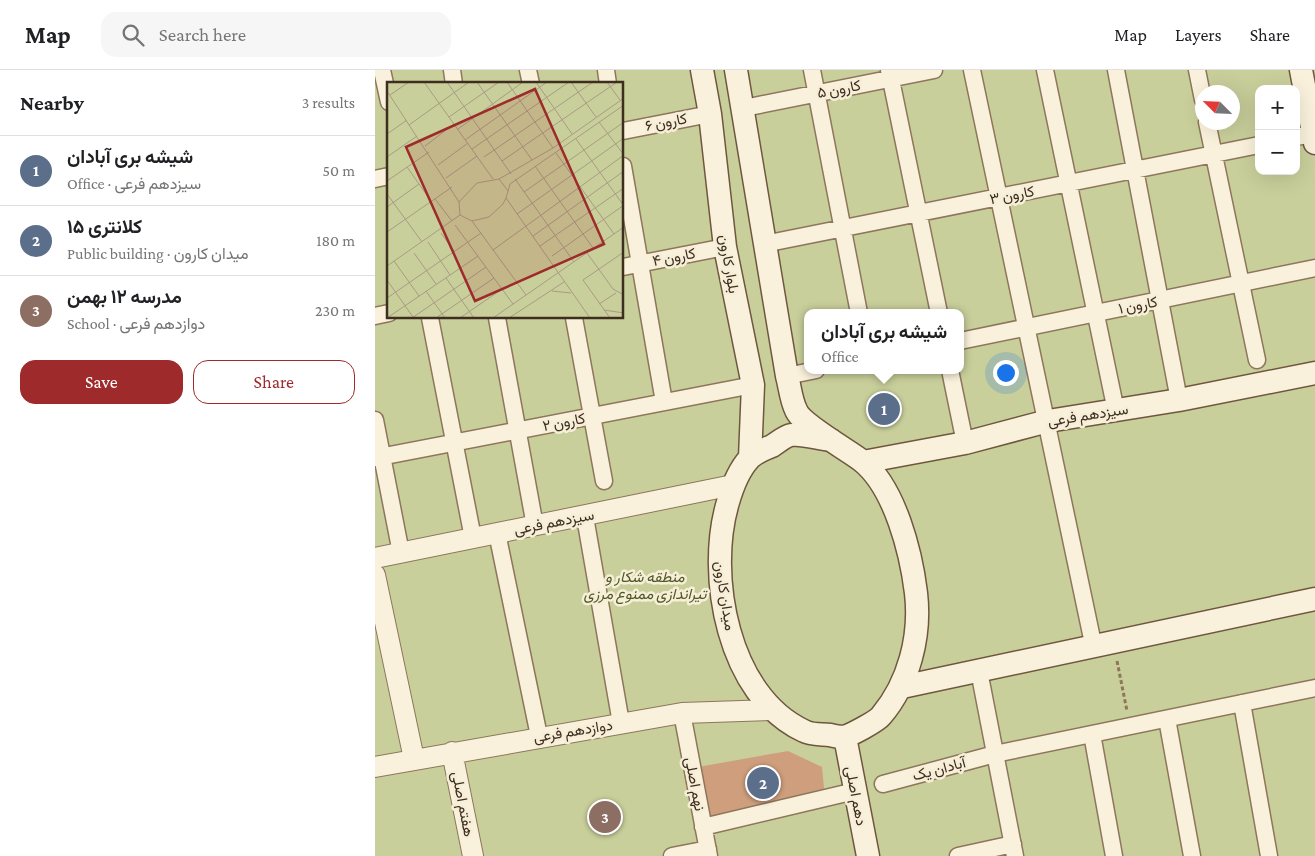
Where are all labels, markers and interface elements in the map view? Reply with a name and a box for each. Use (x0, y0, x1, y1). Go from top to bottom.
search box (101, 12, 451, 57)
text: Map (25, 21, 71, 48)
icon: search (119, 21, 147, 49)
text: Search here (159, 24, 246, 45)
text: Map (1114, 25, 1147, 45)
text: Layers (1175, 25, 1222, 45)
text: Share (1250, 25, 1290, 45)
street label: کارون ۵ (816, 77, 863, 102)
inset map (387, 82, 624, 319)
north arrow (1195, 85, 1240, 130)
map controls (1255, 85, 1300, 175)
button: + (1255, 85, 1300, 130)
text: Nearby (20, 91, 84, 115)
text: 3 results (302, 94, 355, 111)
street label: کارون ۶ (644, 110, 689, 135)
button: − (1255, 130, 1300, 175)
text: شیشه بری آبادان (67, 146, 193, 167)
text: 1 (33, 162, 39, 179)
text: 50 m (323, 162, 355, 179)
text: Office · سیزدهم فرعی (67, 175, 201, 192)
street label: کارون ۳ (988, 183, 1036, 208)
text: کلانتری ۱۵ (67, 216, 142, 237)
text: 2 (32, 232, 40, 249)
text: 180 m (316, 232, 355, 249)
street label: بلوار کارون (715, 233, 742, 295)
text: Public building · میدان کارون (67, 245, 249, 262)
street label: کارون ۴ (651, 245, 697, 270)
text: مدرسه ۱۲ بهمن (67, 286, 182, 307)
street label: کارون ۱ (1117, 293, 1159, 318)
text: 3 (32, 302, 40, 319)
text: 230 m (315, 302, 355, 319)
popup (804, 309, 964, 374)
text: School · دوازدهم فرعی (67, 315, 205, 332)
text: شیشه بری آبادان (821, 321, 947, 342)
text: Office (821, 348, 859, 365)
button: Save (20, 360, 183, 404)
button: Share (193, 360, 355, 404)
your location (993, 360, 1019, 386)
pin: 1 (868, 390, 900, 428)
street label: سیزدهم فرعی (1047, 401, 1130, 431)
street label: کارون ۲ (541, 410, 587, 435)
street label: سیزدهم فرعی (513, 506, 596, 540)
street label: میدان کارون (711, 560, 738, 632)
park label: منطقه شکار و تیراندازی ممنوع مرزی (584, 569, 709, 605)
street label: دوازدهم فرعی (532, 717, 614, 747)
street label: آبادان یک (911, 754, 969, 785)
street label: نهم اصلی (680, 756, 708, 813)
pin: 2 (747, 764, 779, 802)
street label: دهم اصلی (840, 765, 870, 828)
street label: هفتم اصلی (447, 770, 477, 838)
pin: 3 (589, 798, 621, 836)

